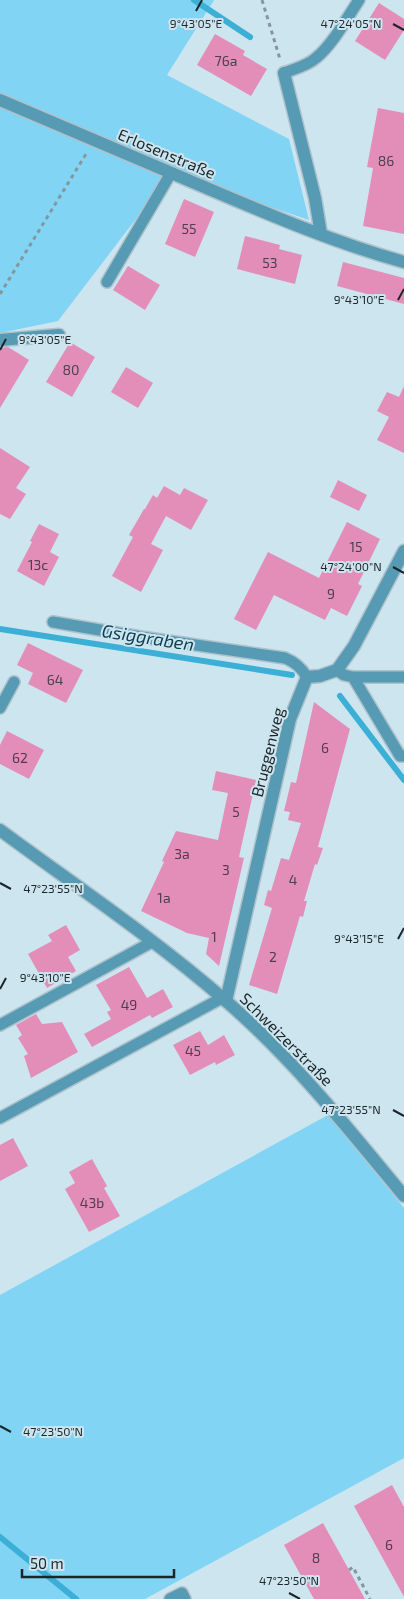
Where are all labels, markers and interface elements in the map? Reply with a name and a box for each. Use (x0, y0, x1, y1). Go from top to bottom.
text: 9°43'05"E (170, 16, 222, 30)
text: 47°24'05"N (321, 16, 381, 30)
house number: 76a (215, 52, 237, 69)
street label: Erlosenstraße (115, 124, 219, 182)
house number: 86 (378, 152, 394, 169)
house number: 55 (181, 220, 197, 237)
house number: 53 (262, 254, 278, 271)
text: 9°43'10"E (334, 292, 385, 306)
text: 9°43'05"E (19, 332, 71, 346)
house number: 80 (63, 361, 79, 378)
house number: 15 (349, 538, 363, 555)
house number: 13c (28, 556, 48, 573)
text: 47°24'00"N (320, 559, 382, 573)
house number: 9 (327, 585, 335, 602)
water label: Gsiggraben (100, 619, 196, 655)
house number: 64 (47, 671, 63, 688)
street label: Bruggenweg (247, 705, 287, 799)
house number: 6 (321, 739, 329, 756)
house number: 62 (12, 749, 28, 766)
house number: 5 (232, 803, 240, 820)
house number: 3a (174, 845, 190, 862)
house number: 3 (222, 861, 230, 878)
house number: 4 (289, 871, 297, 888)
text: 47°23'55"N (23, 881, 83, 895)
house number: 1a (157, 889, 171, 906)
house number: 1 (211, 928, 217, 945)
text: 9°43'15"E (334, 931, 384, 945)
house number: 2 (269, 948, 277, 965)
text: 9°43'10"E (20, 970, 71, 984)
street label: Schweizerstraße (237, 989, 337, 1089)
house number: 49 (121, 996, 137, 1013)
house number: 45 (185, 1042, 201, 1059)
text: 47°23'55"N (321, 1102, 381, 1116)
house number: 43b (80, 1194, 104, 1211)
text: 47°23'50"N (23, 1424, 83, 1438)
house number: 6 (385, 1536, 393, 1553)
scale bar (22, 1546, 175, 1578)
house number: 8 (312, 1549, 320, 1566)
text: 50 m (30, 1554, 64, 1572)
text: 47°23'50"N (259, 1573, 319, 1587)

